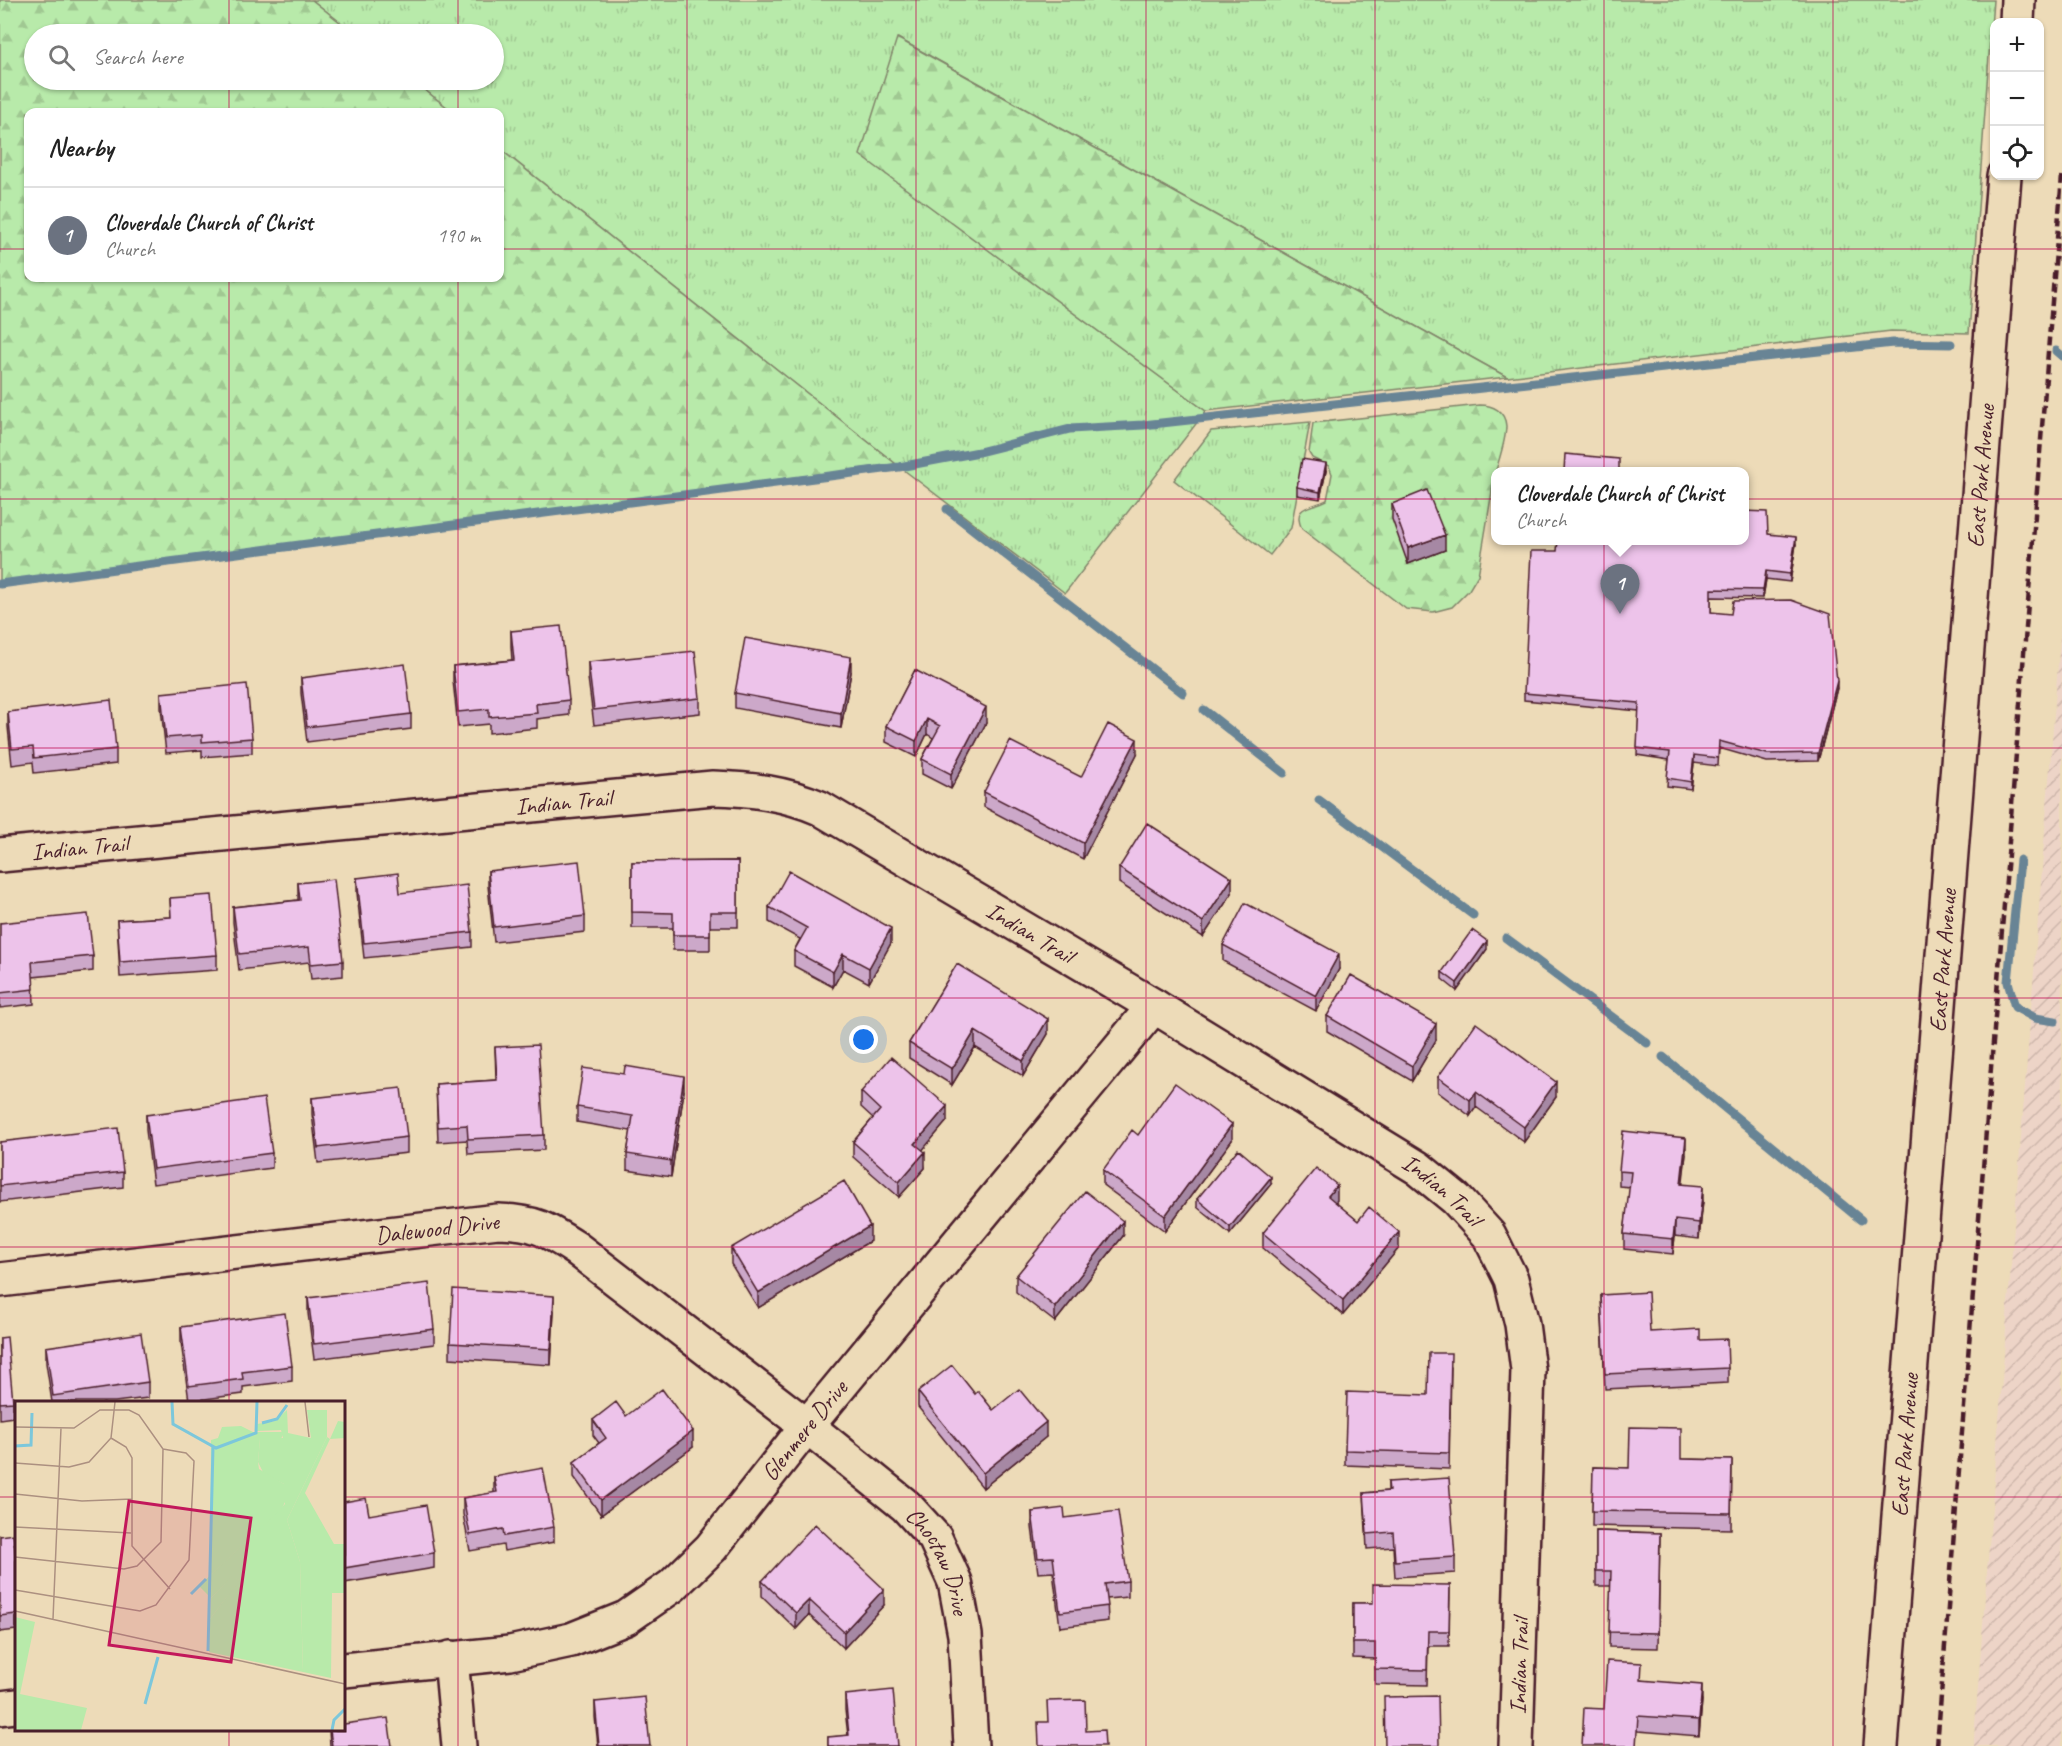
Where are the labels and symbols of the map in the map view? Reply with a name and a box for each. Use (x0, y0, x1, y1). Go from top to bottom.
street label: East Park Avenue (1960, 401, 2001, 548)
pin: 1 (1600, 564, 1640, 614)
street label: Indian Trail (514, 782, 617, 821)
street label: Indian Trail (30, 828, 133, 867)
street label: East Park Avenue (1922, 886, 1963, 1033)
street label: Indian Trail (981, 895, 1083, 972)
your location (849, 1025, 878, 1054)
street label: Indian Trail (1397, 1147, 1491, 1235)
street label: Dalewood Drive (374, 1206, 502, 1250)
street label: East Park Avenue (1884, 1370, 1925, 1518)
street label: Glenmere Drive (755, 1372, 855, 1487)
inset map (15, 1401, 345, 1731)
street label: Choctaw Drive (899, 1501, 976, 1619)
street label: Indian Trail (1502, 1613, 1536, 1715)

